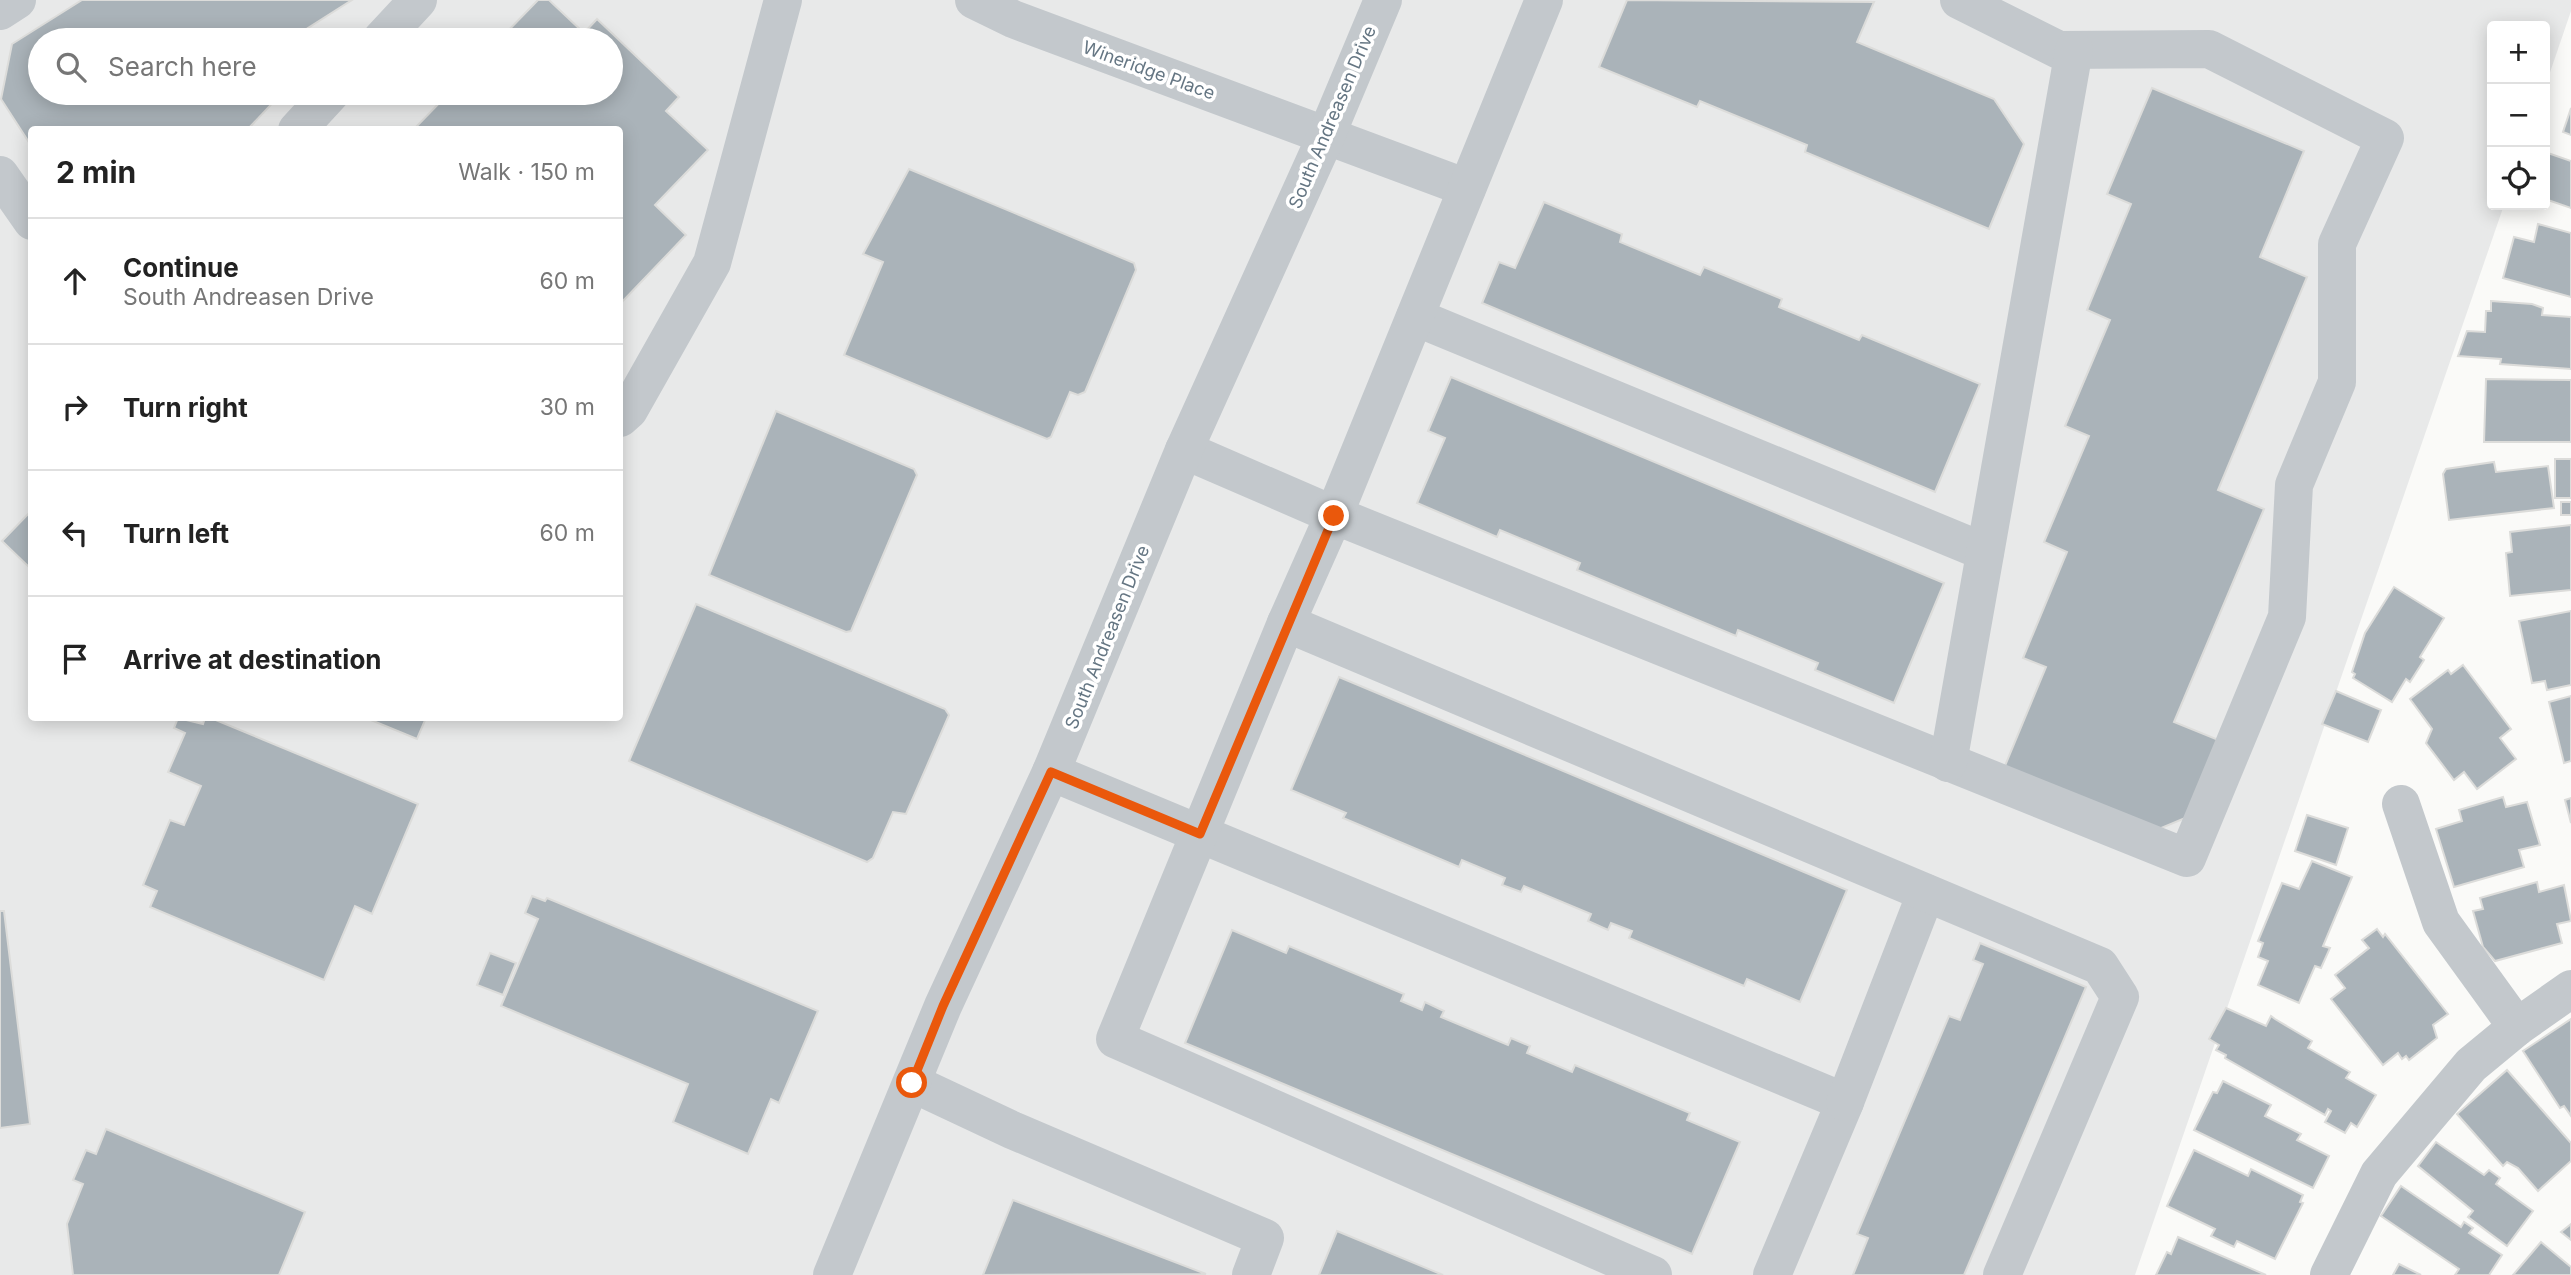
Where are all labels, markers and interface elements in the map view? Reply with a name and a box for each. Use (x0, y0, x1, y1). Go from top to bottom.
map controls (2487, 21, 2550, 210)
button: + (2487, 21, 2550, 84)
street label: South Andreasen Drive (1284, 23, 1380, 211)
search box (28, 28, 623, 105)
street label: Wineridge Place (1080, 36, 1218, 104)
icon: search (52, 48, 90, 86)
text: Search here (108, 51, 257, 82)
button: − (2487, 84, 2550, 147)
button: locate (2487, 147, 2550, 210)
text: 2 min (56, 154, 136, 190)
text: Walk · 150 m (458, 158, 595, 186)
text: Continue (123, 252, 239, 283)
icon: ahead (56, 262, 94, 300)
text: 60 m (540, 267, 595, 295)
text: South Andreasen Drive (123, 283, 374, 311)
icon: right (56, 388, 94, 426)
text: Turn right (123, 392, 248, 423)
text: 30 m (540, 393, 595, 421)
route end (1318, 500, 1349, 531)
icon: left (56, 514, 94, 552)
text: Turn left (123, 518, 229, 549)
text: 60 m (540, 519, 595, 547)
street label: South Andreasen Drive (1061, 542, 1153, 732)
icon: arrive (56, 640, 94, 678)
text: Arrive at destination (123, 644, 382, 675)
route start (896, 1067, 927, 1098)

